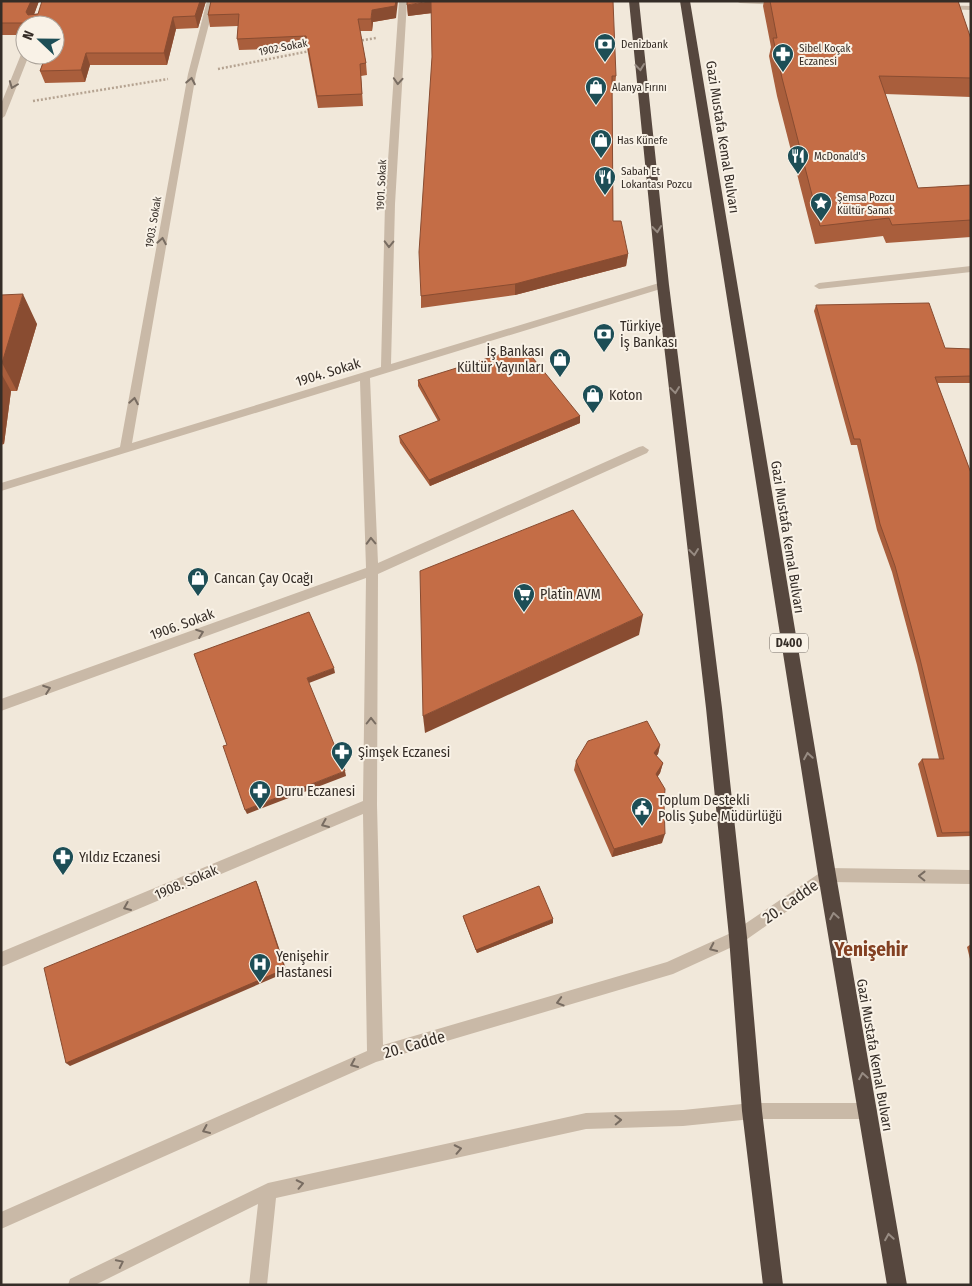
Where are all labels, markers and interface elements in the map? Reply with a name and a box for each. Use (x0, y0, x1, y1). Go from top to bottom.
north arrow (15, 15, 65, 65)
text: N (19, 28, 38, 42)
bank icon: Denizbank (593, 32, 617, 63)
street label: 1902 Sokak (258, 36, 309, 59)
place label: Denizbank (621, 38, 669, 51)
pharmacy icon: Sibel Koçak Eczanesi (771, 42, 795, 73)
place label: Sibel Koçak Eczanesi (799, 42, 851, 68)
street label: Gazi Mustafa Kemal Bulvarı (702, 59, 743, 215)
one-way arrow (634, 63, 645, 71)
shop icon: Alanya Fırını (584, 75, 608, 106)
one-way arrow (186, 77, 196, 86)
one-way arrow (393, 78, 404, 86)
one-way arrow (9, 80, 19, 89)
place label: Alanya Fırını (612, 81, 667, 94)
shop icon: Has Künefe (589, 128, 613, 159)
place label: Has Künefe (617, 134, 668, 147)
restaurant icon: McDonald's (786, 144, 810, 175)
place label: McDonald's (814, 150, 866, 163)
street label: 1901. Sokak (374, 158, 389, 211)
restaurant icon: Sabah Et Lokantası Pozcu (593, 165, 617, 196)
place label: Sabah Et Lokantası Pozcu (621, 165, 692, 191)
place icon: Şemsa Pozcu Kültür Sanat (809, 191, 833, 222)
place label: Şemsa Pozcu Kültür Sanat (837, 191, 895, 217)
street label: 1903. Sokak (143, 195, 165, 249)
one-way arrow (651, 225, 662, 233)
one-way arrow (157, 237, 167, 246)
one-way arrow (384, 240, 395, 248)
place label: Türkiye İş Bankası (620, 318, 677, 351)
bank icon: Türkiye İş Bankası (592, 322, 616, 353)
place label: İş Bankası Kültür Yayınları (457, 343, 544, 376)
shop icon: İş Bankası Kültür Yayınları (548, 347, 572, 378)
street label: 1904. Sokak (294, 354, 363, 390)
shop icon: Koton (581, 383, 605, 414)
place label: Koton (609, 387, 643, 404)
one-way arrow (669, 387, 680, 395)
one-way arrow (128, 397, 138, 406)
street label: Gazi Mustafa Kemal Bulvarı (767, 459, 808, 615)
one-way arrow (366, 537, 376, 544)
one-way arrow (688, 548, 699, 556)
shop icon: Cancan Çay Ocağı (186, 566, 210, 597)
place label: Cancan Çay Ocağı (214, 570, 313, 587)
supermarket icon: Platin AVM (512, 582, 536, 613)
place label: Platin AVM (540, 586, 601, 603)
street label: 1906. Sokak (148, 605, 217, 644)
one-way arrow (195, 629, 204, 639)
road number: D400 (770, 634, 808, 652)
one-way arrow (42, 685, 51, 695)
one-way arrow (366, 717, 376, 724)
pharmacy icon: Şimşek Eczanesi (330, 740, 354, 771)
place label: Şimşek Eczanesi (358, 744, 450, 761)
one-way arrow (803, 752, 813, 760)
pharmacy icon: Duru Eczanesi (248, 779, 272, 810)
place label: Duru Eczanesi (276, 783, 355, 800)
place label: Toplum Destekli Polis Şube Müdürlüğü (658, 792, 782, 825)
public building icon: Toplum Destekli Polis Şube Müdürlüğü (630, 796, 654, 827)
one-way arrow (322, 818, 330, 828)
pharmacy icon: Yıldız Eczanesi (51, 845, 75, 876)
place label: Yıldız Eczanesi (79, 849, 161, 866)
street label: 1908. Sokak (152, 861, 221, 903)
one-way arrow (918, 871, 926, 881)
street label: 20. Cadde (759, 875, 822, 927)
one-way arrow (123, 900, 132, 911)
one-way arrow (830, 912, 840, 921)
district label: Yenişehir (833, 938, 909, 961)
one-way arrow (709, 942, 718, 953)
place label: Yenişehir Hastanesi (276, 948, 332, 981)
hospital icon: Yenişehir Hastanesi (248, 952, 272, 983)
street label: Gazi Mustafa Kemal Bulvarı (853, 978, 896, 1133)
one-way arrow (556, 996, 564, 1006)
street label: 20. Cadde (381, 1027, 447, 1062)
one-way arrow (350, 1058, 359, 1068)
one-way arrow (858, 1072, 868, 1081)
one-way arrow (614, 1115, 622, 1125)
one-way arrow (202, 1124, 211, 1135)
one-way arrow (454, 1144, 463, 1155)
one-way arrow (295, 1179, 304, 1190)
one-way arrow (884, 1232, 895, 1240)
one-way arrow (115, 1259, 124, 1269)

